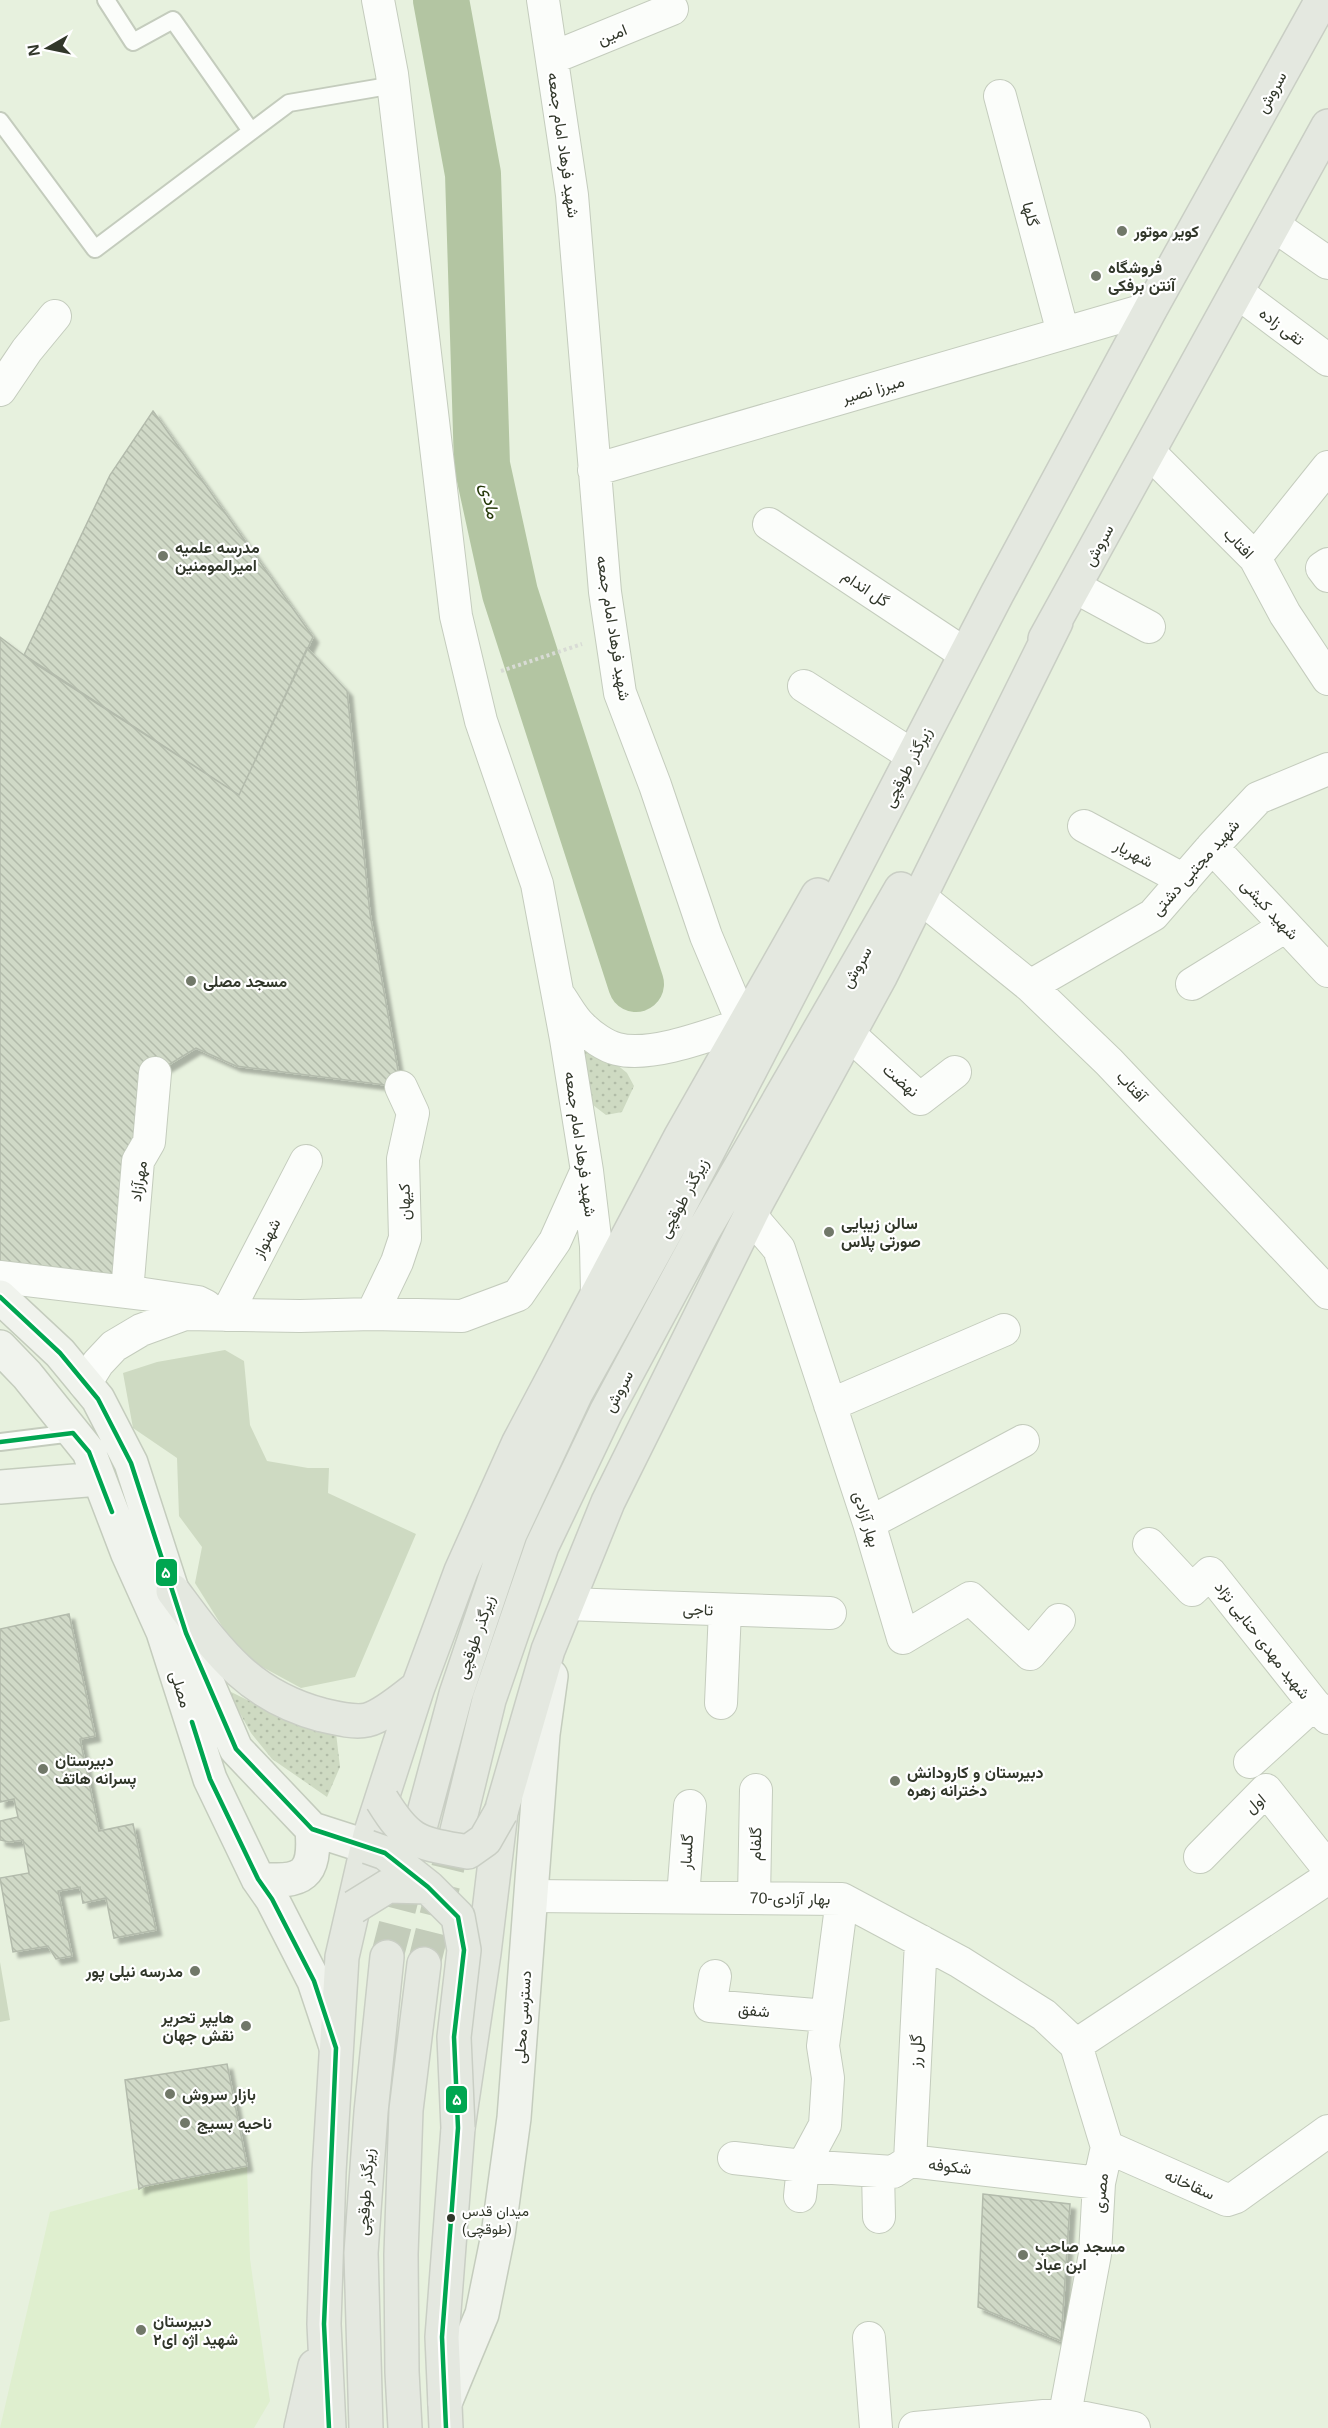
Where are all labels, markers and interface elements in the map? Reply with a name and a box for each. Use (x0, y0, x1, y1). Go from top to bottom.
north arrow (18, 18, 78, 78)
street label: امین (595, 21, 630, 50)
text: N (24, 43, 43, 57)
street label: سروش (1253, 69, 1291, 117)
street label: شهید فرهاد امام جمعه (543, 71, 582, 219)
street label: گلها (1017, 200, 1042, 229)
place label: کویر موتور (1133, 223, 1199, 242)
marker: کویر موتور (1115, 224, 1129, 238)
place label: فروشگاه آنتن برفکی (1108, 259, 1177, 296)
marker: فروشگاه آنتن برفکی (1089, 269, 1103, 283)
street label: تقی زاده (1255, 304, 1307, 350)
street label: میرزا نصیر (839, 372, 907, 409)
water label: مادی (476, 481, 504, 521)
street label: سروش (1080, 522, 1118, 570)
street label: افتاب (1220, 525, 1257, 563)
place label: مدرسه علمیه امیرالمومنین (175, 539, 260, 576)
marker: مدرسه علمیه امیرالمومنین (156, 549, 170, 563)
street label: شهید فرهاد امام جمعه (592, 554, 633, 702)
street label: گل اندام (838, 567, 892, 612)
street label: زیرگذر طوقچی (880, 724, 938, 811)
street label: شهید مجتبی دشتی (1148, 816, 1244, 920)
street label: شهریار (1110, 836, 1156, 872)
street label: شهید کیشی (1236, 876, 1302, 944)
street label: سروش (838, 944, 877, 992)
place label: مسجد مصلی (203, 973, 288, 991)
marker: مسجد مصلی (184, 974, 198, 988)
street label: نهضت (878, 1061, 922, 1102)
street label: آفتاب (1113, 1068, 1151, 1107)
street label: شهید فرهاد امام جمعه (560, 1070, 599, 1218)
street label: زیرگذر طوقچی (655, 1156, 714, 1242)
street label: مهرآزاد (127, 1159, 152, 1203)
street label: کیهان (396, 1183, 415, 1221)
place label: سالن زیبایی صورتی پلاس (841, 1215, 921, 1253)
street label: شهنواز (249, 1216, 285, 1263)
marker: سالن زیبایی صورتی پلاس (822, 1225, 836, 1239)
street label: سروش (600, 1368, 638, 1416)
street label: بهار آزادی (848, 1489, 883, 1550)
line badge: ۵ (155, 1558, 178, 1587)
text: ۵ (161, 1564, 171, 1581)
street label: شهید مهدی حنایی نژاد (1210, 1578, 1314, 1703)
street label: زیرگذر طوقچی (453, 1593, 501, 1682)
street label: تاجی (682, 1600, 714, 1621)
street label: مصلی (165, 1669, 194, 1710)
place label: دبیرستان پسرانه هاتف (55, 1752, 136, 1790)
marker: دبیرستان پسرانه هاتف (36, 1762, 50, 1776)
place label: دبیرستان و کارودانش دخترانه زهره (907, 1764, 1044, 1801)
marker: دبیرستان و کارودانش دخترانه زهره (888, 1774, 902, 1788)
street label: اول (1242, 1790, 1270, 1818)
street label: گلفام (747, 1827, 766, 1861)
street label: گلسار (677, 1834, 698, 1871)
street label: 70-بهار آزادی (749, 1889, 830, 1910)
place label: مدرسه نیلی پور (85, 1963, 183, 1983)
marker: مدرسه نیلی پور (188, 1964, 202, 1978)
street label: دسترسی محلی (511, 1970, 536, 2064)
street label: شفق (737, 2001, 770, 2022)
place label: هایپر تحریر نقش جهان (160, 2009, 234, 2046)
marker: هایپر تحریر نقش جهان (239, 2019, 253, 2033)
street label: گل رز (906, 2034, 927, 2069)
line badge: ۵ (445, 2085, 468, 2114)
place label: بازار سروش (182, 2086, 256, 2105)
marker: بازار سروش (163, 2087, 177, 2101)
text: ۵ (452, 2091, 462, 2108)
place label: ناحیه بسیج (197, 2115, 272, 2135)
marker: ناحیه بسیج (178, 2116, 192, 2130)
street label: زیرگذر طوقچی (354, 2148, 380, 2236)
street label: شکوفه (927, 2155, 973, 2180)
street label: سقاخانه (1162, 2166, 1217, 2203)
street label: مصری (1090, 2172, 1113, 2214)
place label: میدان قدس (طوقچی) (462, 2203, 529, 2239)
marker: میدان قدس (طوقچی) (445, 2212, 457, 2224)
place label: مسجد صاحب ابن عباد (1035, 2238, 1125, 2274)
marker: مسجد صاحب ابن عباد (1016, 2248, 1030, 2262)
place label: دبیرستان شهید اژه ای۲ (153, 2313, 238, 2350)
marker: دبیرستان شهید اژه ای۲ (134, 2323, 148, 2337)

